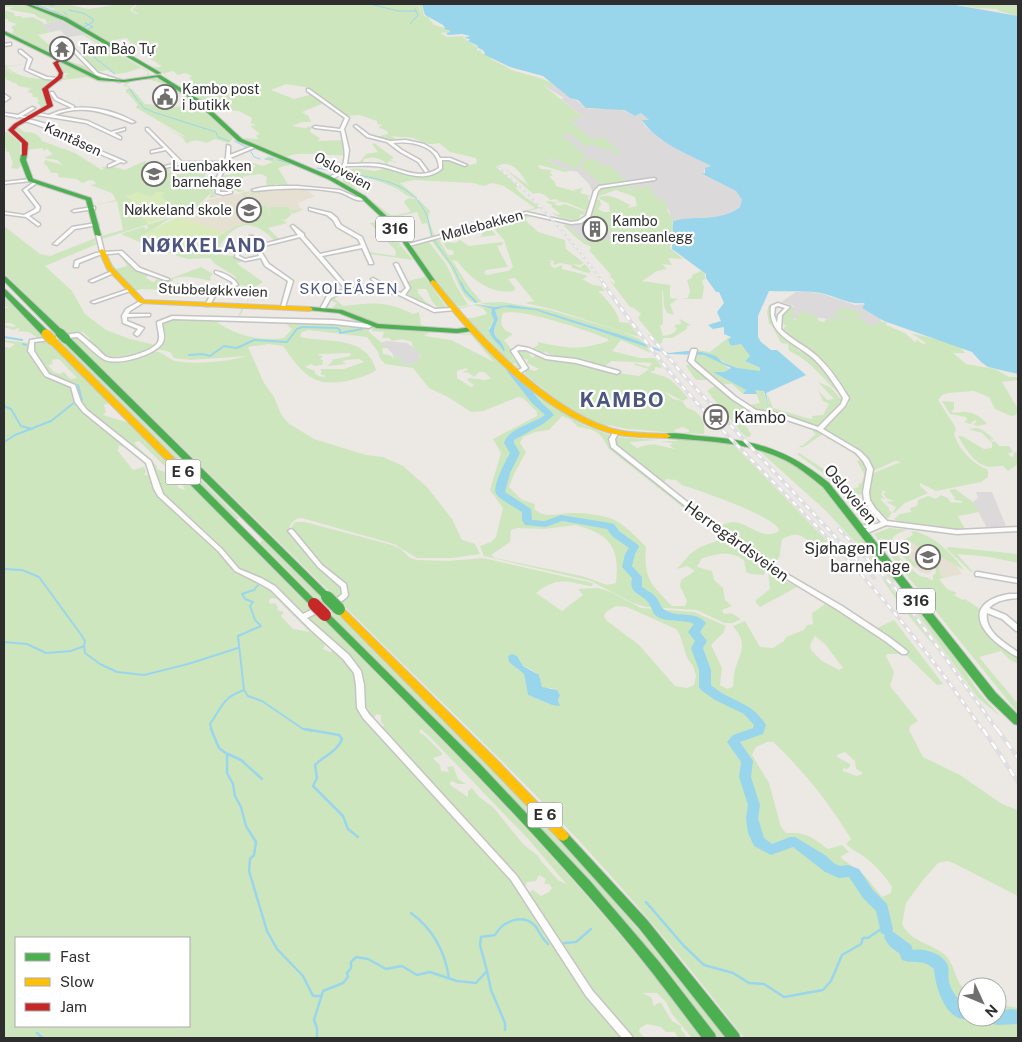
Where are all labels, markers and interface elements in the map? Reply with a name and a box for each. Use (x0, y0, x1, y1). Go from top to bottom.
temple icon: Tam Bảo Tự (49, 36, 75, 62)
place label: Tam Bảo Tự (80, 41, 157, 57)
place label: Kambo post i butikk (182, 81, 259, 113)
public building icon: Kambo post i butikk (152, 84, 178, 110)
street label: Kantåsen (42, 119, 104, 159)
street label: Osloveien (311, 149, 375, 193)
place label: Luenbakken barnehage (172, 158, 252, 190)
school or university icon: Luenbakken barnehage (141, 161, 167, 187)
school or university icon: Nøkkeland skole (236, 197, 262, 223)
place label: Nøkkeland skole (124, 202, 232, 218)
street label: Møllebakken (439, 206, 525, 244)
place label: Kambo renseanlegg (612, 213, 693, 245)
road number: 316 (376, 216, 414, 242)
building icon: Kambo renseanlegg (582, 216, 608, 242)
district label: NØKKELAND (141, 235, 267, 256)
district label: SKOLEÅSEN (299, 279, 399, 297)
street label: Stubbeløkkveien (158, 280, 268, 300)
district label: KAMBO (579, 387, 665, 412)
station icon: Kambo (703, 404, 729, 430)
place label: Kambo (734, 408, 786, 427)
road number: E 6 (166, 460, 200, 484)
street label: Osloveien (820, 461, 881, 528)
street label: Herregårdsveien (681, 497, 793, 586)
place label: Sjøhagen FUS barnehage (804, 539, 910, 576)
school or university icon: Sjøhagen FUS barnehage (915, 544, 941, 570)
road number: 316 (897, 588, 935, 614)
road number: E 6 (528, 802, 562, 828)
legend (15, 937, 190, 1027)
text: Fast (60, 948, 90, 965)
text: Slow (60, 973, 95, 990)
north arrow (957, 977, 1007, 1027)
text: Jam (60, 998, 87, 1015)
text: N (982, 1002, 1001, 1021)

